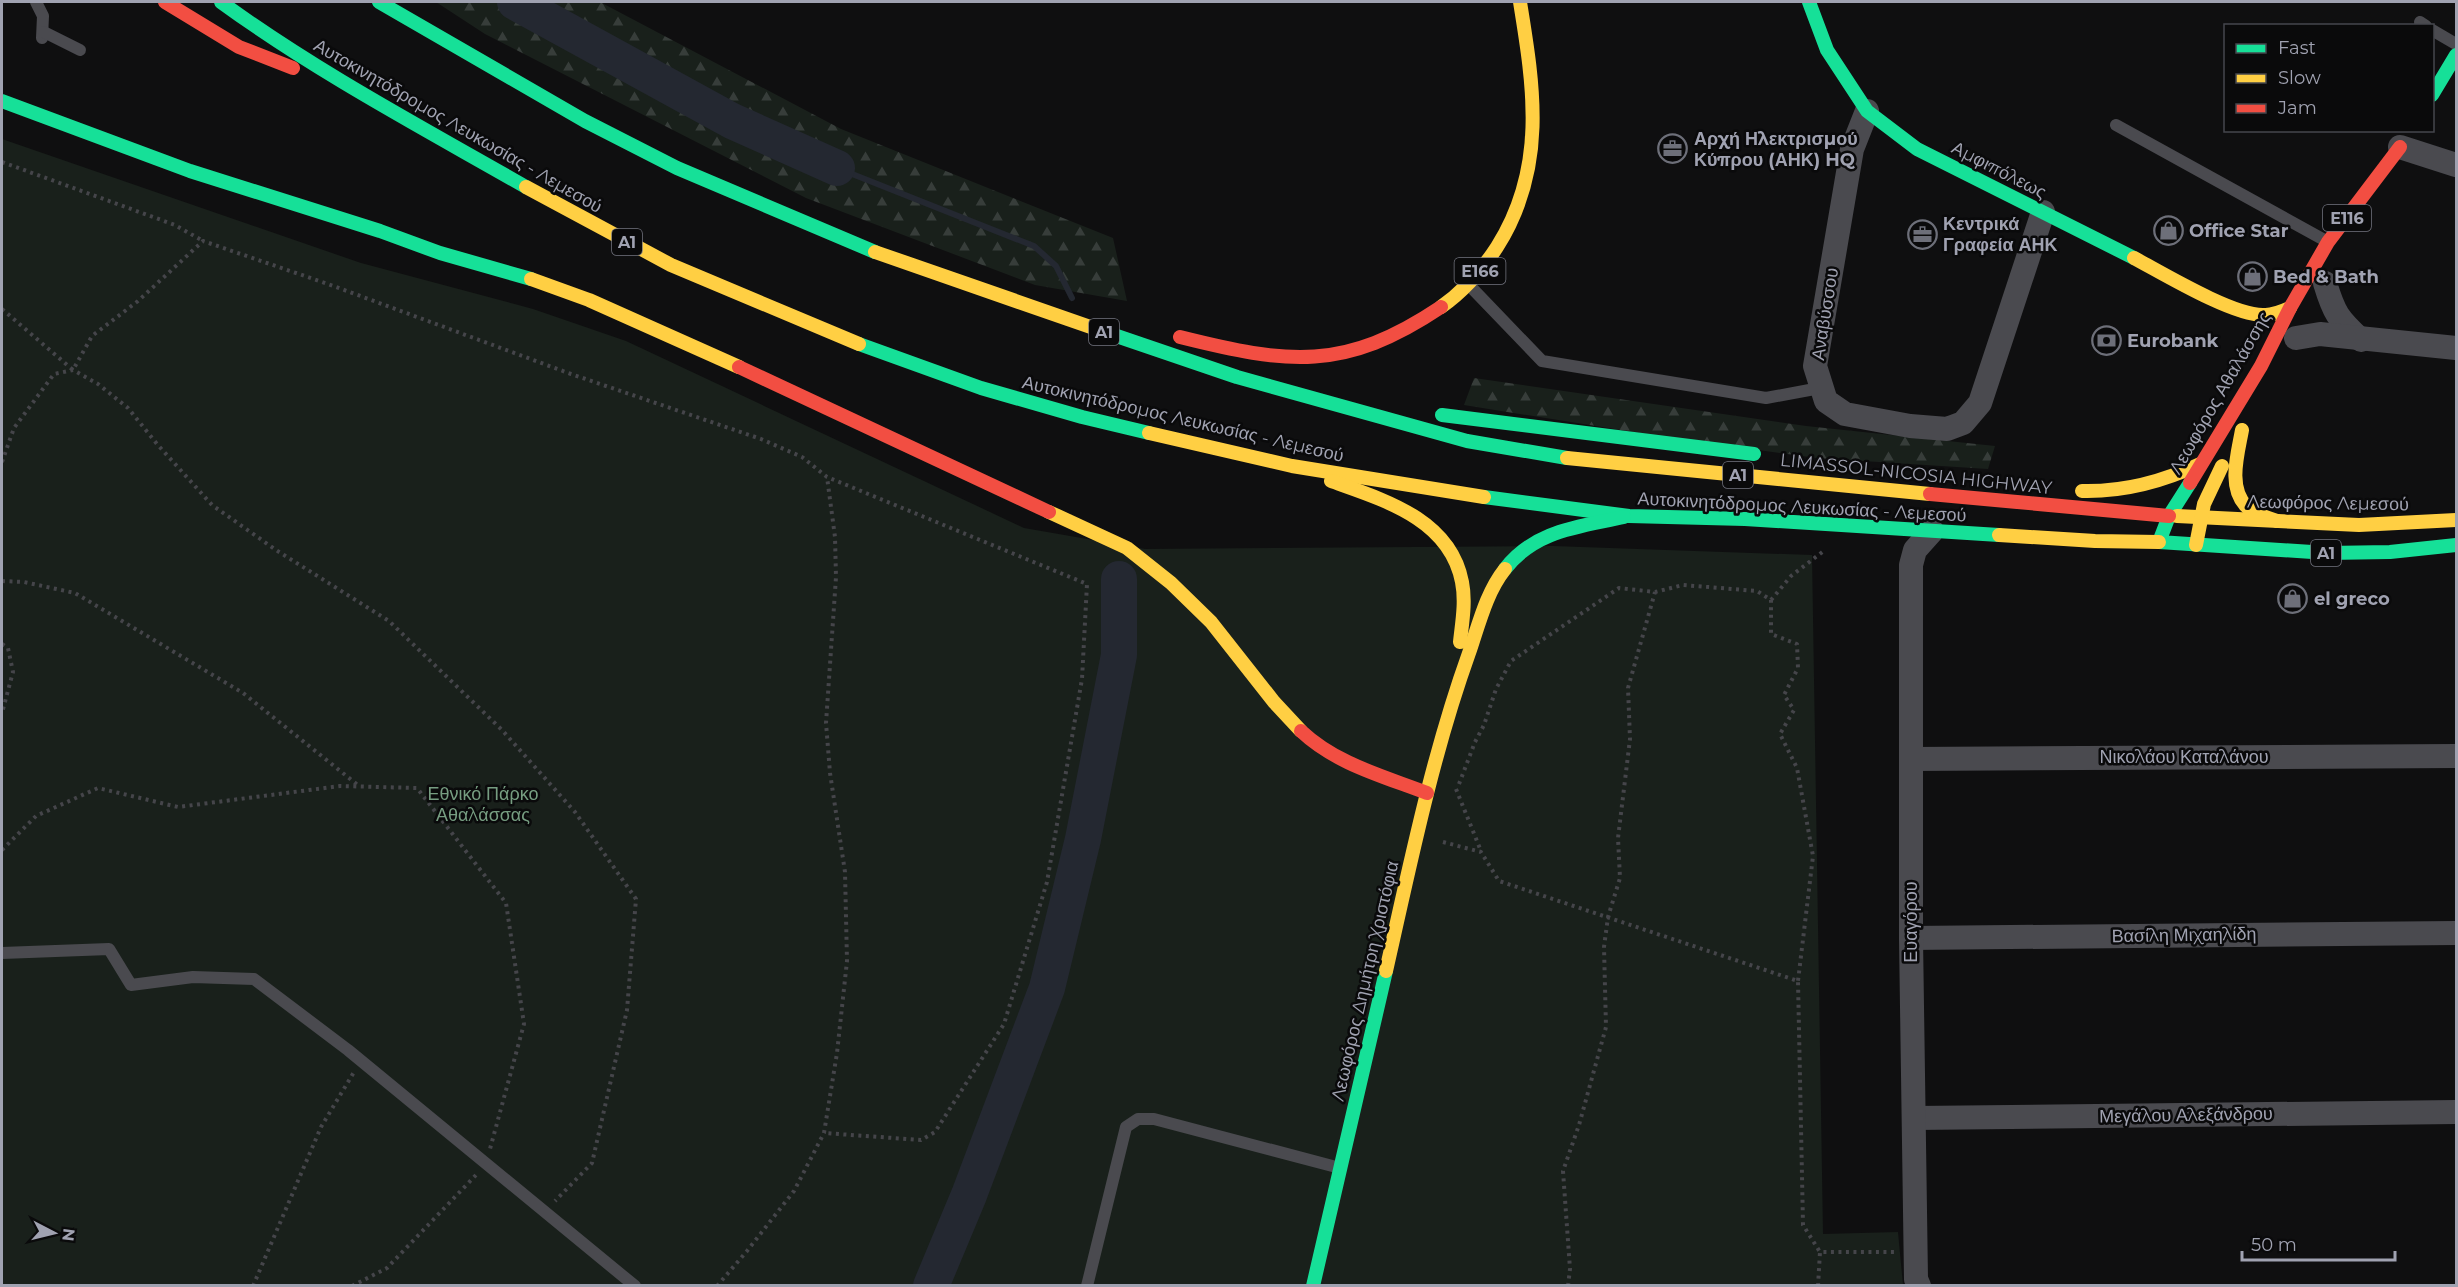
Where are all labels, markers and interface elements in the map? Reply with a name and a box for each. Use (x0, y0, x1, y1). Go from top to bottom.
legend (2224, 24, 2434, 132)
street label: Αυτοκινητόδρομος Λευκωσίας - Λεμεσού (310, 34, 606, 218)
text: Fast (2278, 37, 2316, 59)
text: Slow (2278, 67, 2321, 89)
text: Jam (2277, 97, 2317, 119)
place label: Αρχή Ηλεκτρισμού Κύπρου (ΑΗΚ) HQ (1694, 128, 1858, 171)
office icon: Αρχή Ηλεκτρισμού Κύπρου (ΑΗΚ) HQ (1657, 133, 1689, 165)
street label: Αμφιπόλεως (1948, 137, 2050, 203)
road number: E116 (2323, 205, 2371, 231)
place label: Κεντρικά Γραφεία ΑΗΚ (1943, 213, 2058, 256)
shop icon: Office Star (2152, 215, 2184, 247)
office icon: Κεντρικά Γραφεία ΑΗΚ (1906, 218, 1938, 250)
place label: Office Star (2189, 220, 2289, 242)
road number: A1 (612, 229, 642, 255)
road number: E166 (1454, 258, 1506, 284)
shop icon: Bed & Bath (2236, 261, 2268, 293)
street label: Αναβύσσου (1807, 266, 1843, 362)
place label: Bed & Bath (2273, 266, 2379, 288)
street label: Λεωφόρος Αθαλάσσης (2165, 308, 2276, 478)
road number: A1 (1089, 319, 1119, 345)
bank icon: Eurobank (2090, 325, 2122, 357)
place label: Eurobank (2127, 330, 2219, 352)
street label: Αυτοκινητόδρομος Λευκωσίας - Λεμεσού (1020, 371, 1346, 467)
street label: LIMASSOL-NICOSIA HIGHWAY (1779, 449, 2054, 499)
road number: A1 (1723, 462, 1753, 488)
street label: Αυτοκινητόδρομος Λευκωσίας - Λεμεσού (1637, 487, 1967, 527)
street label: Λεωφόρος Λεμεσού (2247, 491, 2409, 515)
road number: A1 (2311, 540, 2341, 566)
shop icon: el greco (2277, 583, 2309, 615)
place label: el greco (2314, 588, 2390, 610)
street label: Νικολάου Καταλάνου (2100, 746, 2269, 768)
park label: Εθνικό Πάρκο Αθαλάσσας (428, 783, 538, 826)
street label: Λεωφόρος Δημήτρη Χριστόφια (1327, 859, 1403, 1103)
street label: Ευαγόρου (1900, 881, 1922, 963)
street label: Βασίλη Μιχαηλίδη (2111, 923, 2257, 947)
street label: Μεγάλου Αλεξάνδρου (2099, 1102, 2273, 1128)
north arrow (24, 1203, 84, 1263)
scale bar (2242, 1224, 2395, 1262)
text: N (58, 1227, 79, 1242)
text: 50 m (2251, 1234, 2297, 1256)

